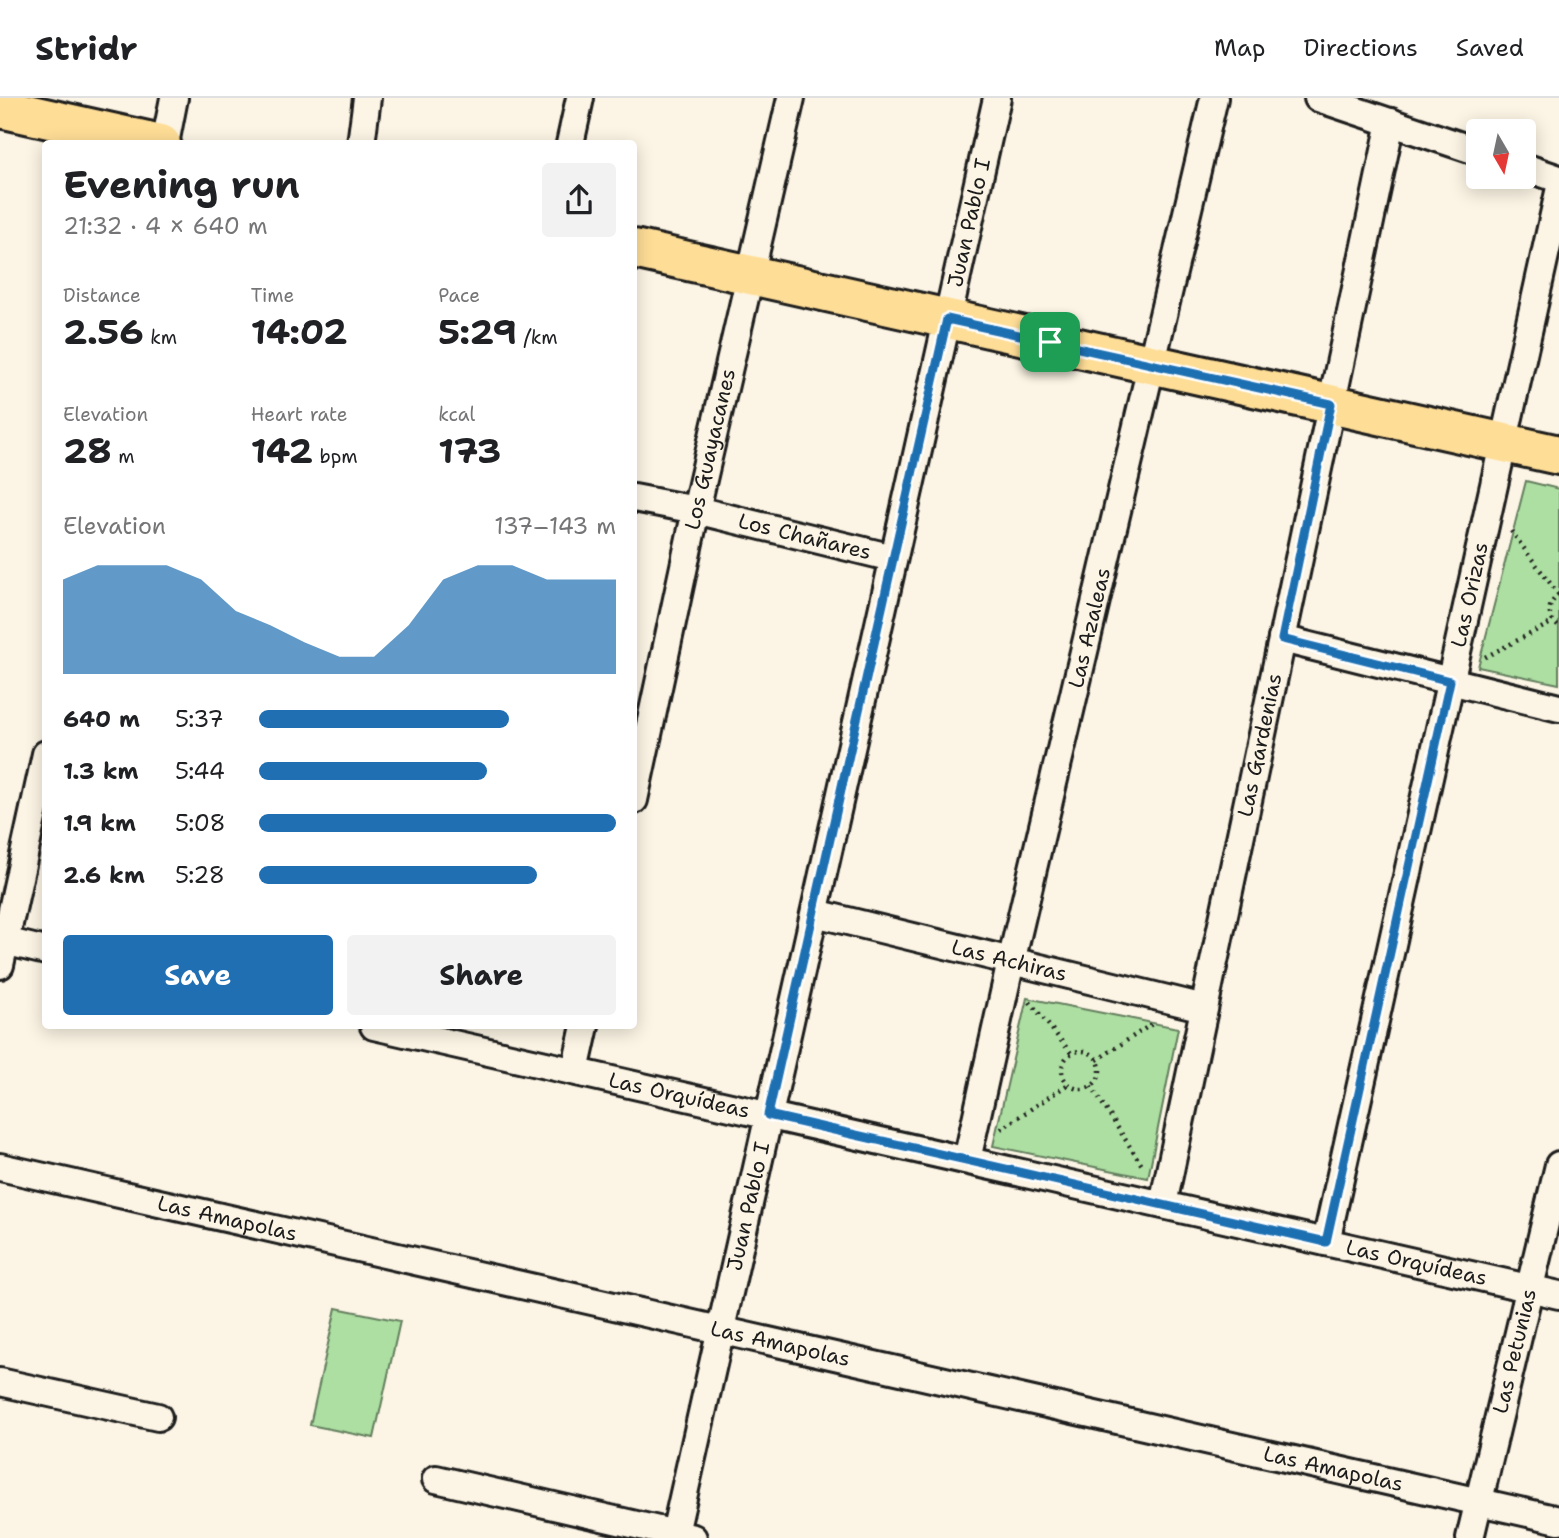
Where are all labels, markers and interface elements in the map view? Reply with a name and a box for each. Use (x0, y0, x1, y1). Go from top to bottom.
text: Stridr (35, 26, 138, 71)
text: Map (1214, 32, 1265, 64)
text: Directions (1303, 32, 1418, 64)
text: Saved (1456, 32, 1524, 64)
north arrow (1466, 119, 1536, 189)
map controls (1466, 119, 1536, 189)
street label: Juan Pablo I (941, 156, 997, 290)
text: Evening run (63, 159, 300, 210)
button: share (542, 163, 616, 237)
text: 21:32 · 4 × 640 m (63, 211, 268, 241)
text: Distance (63, 283, 141, 308)
text: Time (251, 283, 294, 308)
text: Pace (438, 283, 480, 308)
text: 2.56 (63, 308, 144, 355)
text: 14:02 (251, 308, 348, 355)
text: 5:29 (438, 308, 517, 355)
pin (1020, 312, 1080, 372)
icon: arrive (1031, 323, 1069, 361)
text: km (144, 325, 177, 350)
text: /km (517, 325, 558, 350)
street label: Los Guayacanes (678, 366, 742, 532)
text: Elevation (63, 402, 148, 427)
text: Heart rate (251, 402, 347, 427)
text: kcal (438, 402, 475, 427)
text: 28 (63, 427, 112, 474)
text: 142 (251, 427, 313, 474)
text: 173 (438, 427, 501, 474)
text: m (112, 444, 135, 469)
text: bpm (313, 444, 358, 469)
street label: Los Chañares (735, 507, 874, 566)
text: Elevation (63, 511, 166, 541)
text: 137–143 m (494, 511, 616, 541)
street label: Las Orizas (1444, 539, 1495, 650)
street label: Las Azaleas (1062, 565, 1117, 691)
street label: Las Gardenias (1231, 671, 1288, 819)
text: 640 m (63, 704, 140, 734)
text: 5:37 (175, 704, 224, 734)
text: 1.3 km (63, 756, 138, 786)
text: 5:44 (175, 756, 225, 786)
text: 1.9 km (63, 808, 136, 838)
text: 5:08 (175, 808, 226, 838)
text: 2.6 km (63, 860, 145, 890)
text: 5:28 (175, 860, 225, 890)
street label: Las Achiras (949, 933, 1070, 988)
button: Save (63, 935, 333, 1015)
button: Share (347, 935, 616, 1015)
street label: Las Orquídeas (606, 1066, 752, 1125)
street label: Juan Pablo I (720, 1139, 776, 1273)
street label: Las Amapolas (155, 1189, 300, 1248)
street label: Las Orquídeas (1343, 1233, 1490, 1292)
street label: Las Petunias (1486, 1286, 1543, 1416)
street label: Las Amapolas (708, 1314, 853, 1373)
street label: Las Amapolas (1261, 1440, 1406, 1498)

